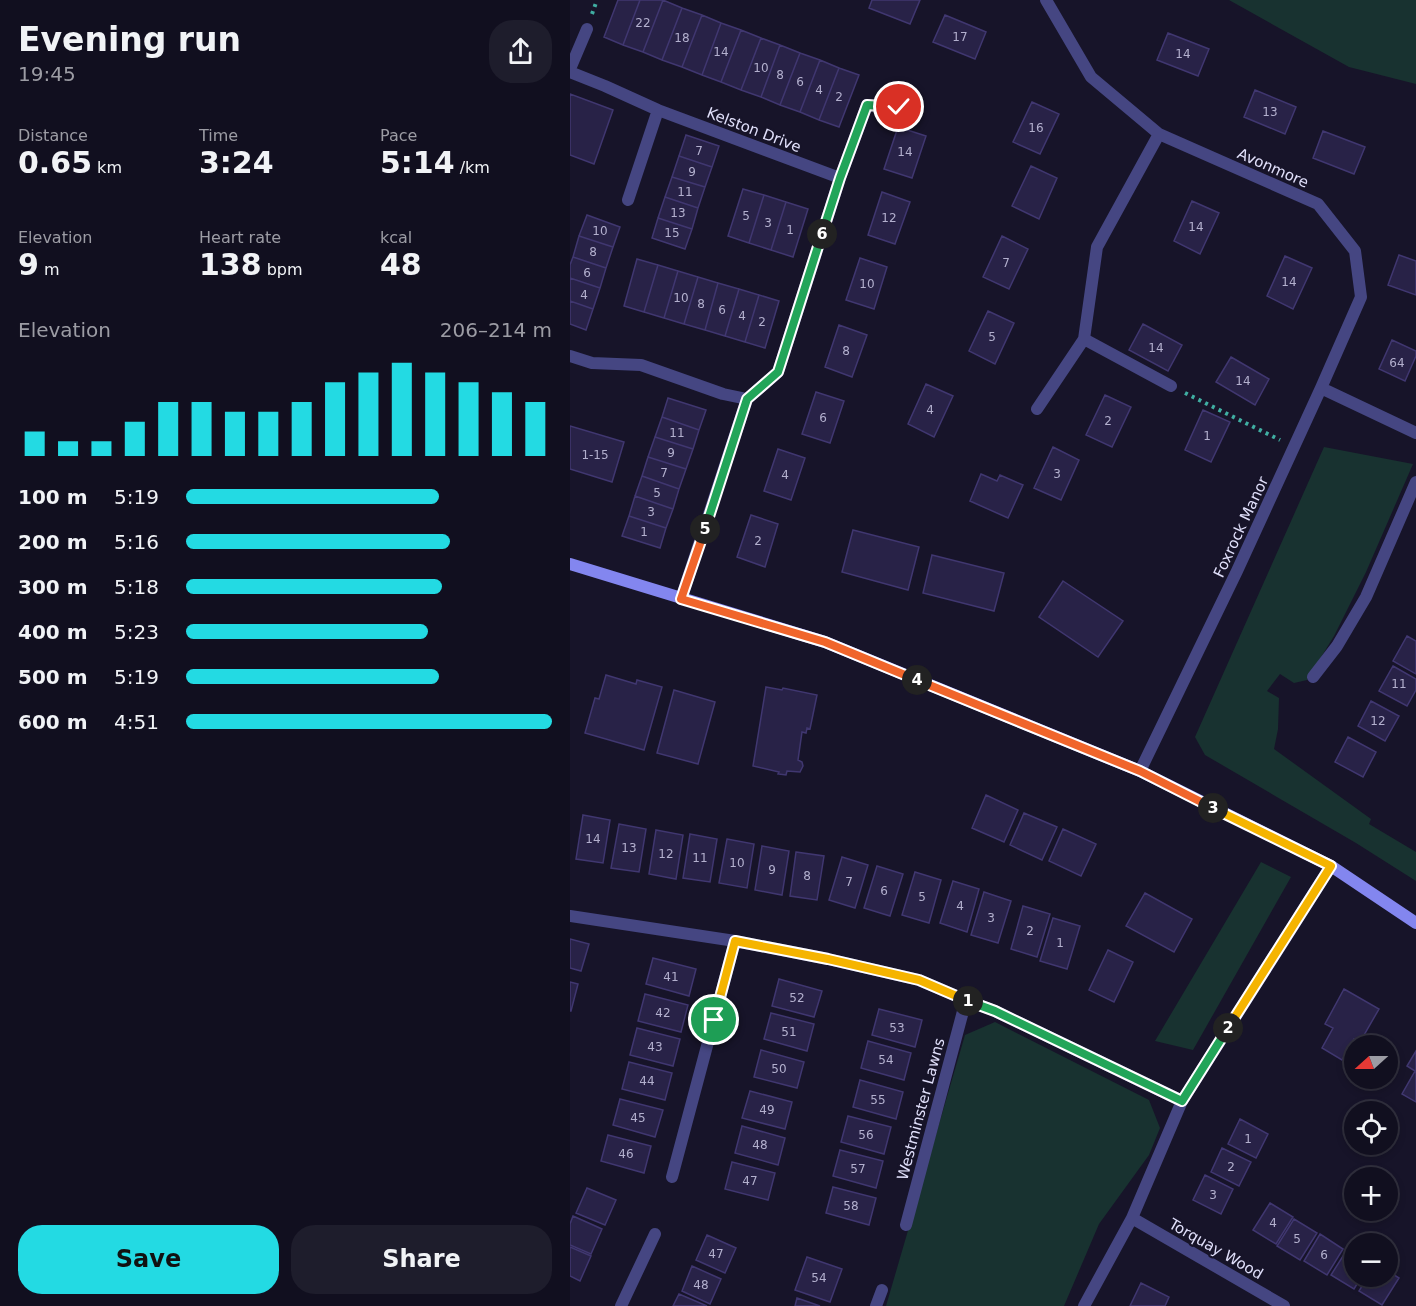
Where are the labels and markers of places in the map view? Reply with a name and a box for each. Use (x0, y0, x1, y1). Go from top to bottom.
pin (873, 81, 924, 132)
pin: 6 (807, 219, 837, 249)
pin: 5 (690, 514, 720, 544)
pin: 4 (902, 665, 932, 695)
pin: 3 (1198, 793, 1228, 823)
pin: 1 (953, 986, 983, 1016)
pin (688, 994, 739, 1045)
pin: 2 (1213, 1013, 1243, 1043)

